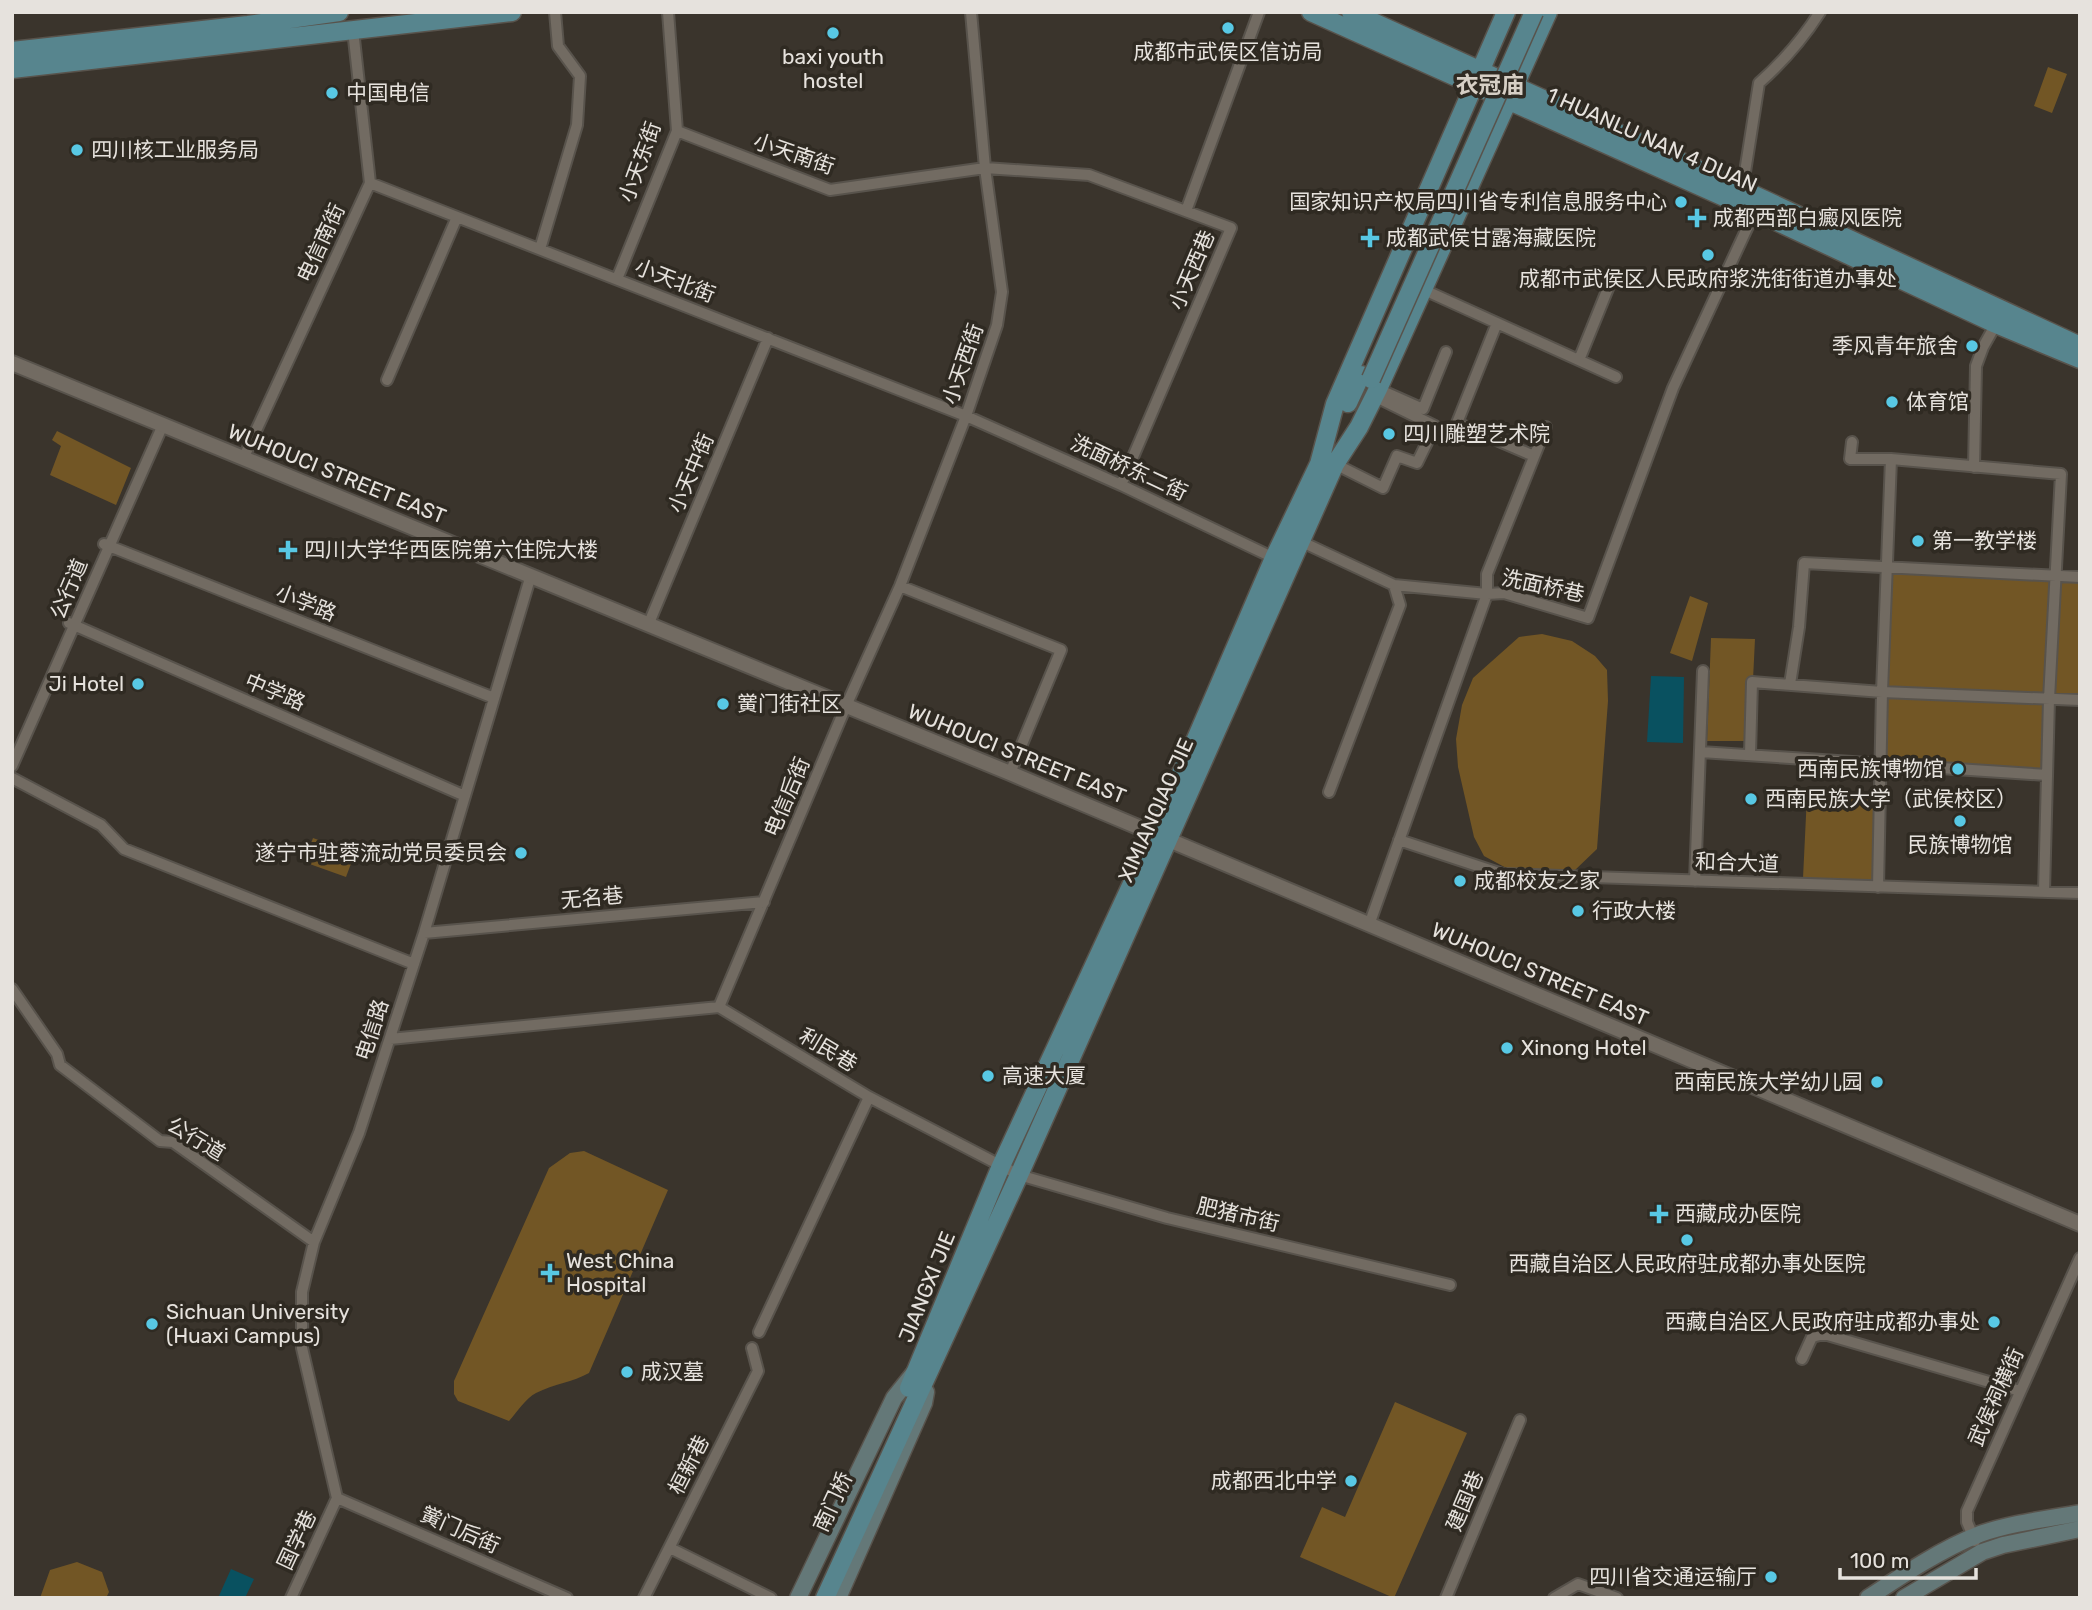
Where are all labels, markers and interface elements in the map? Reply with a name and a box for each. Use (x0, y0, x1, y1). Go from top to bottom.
marker: 成都市武侯区信访局 (1220, 20, 1236, 36)
marker: baxi youth hostel (825, 25, 841, 41)
place label: 成都市武侯区信访局 (1134, 39, 1323, 64)
place label: baxi youth hostel (782, 44, 884, 93)
district label: 衣冠庙 (1456, 71, 1525, 99)
place label: 中国电信 (346, 80, 430, 105)
street label: 1 HUANLU NAN 4 DUAN (1543, 82, 1761, 197)
marker: 中国电信 (324, 85, 340, 101)
street label: 小天东街 (613, 118, 666, 206)
street label: 小天南街 (750, 128, 838, 179)
place label: 四川核工业服务局 (91, 137, 259, 162)
marker: 四川核工业服务局 (69, 142, 85, 158)
place label: 国家知识产权局四川省专利信息服务中心 (1289, 189, 1667, 214)
marker: 国家知识产权局四川省专利信息服务中心 (1673, 194, 1689, 210)
street label: 电信南街 (291, 199, 350, 286)
place label: 成都西部白癜风医院 (1713, 205, 1902, 230)
marker: 成都西部白癜风医院 (1687, 208, 1707, 228)
place label: 成都武侯甘露海藏医院 (1386, 225, 1596, 250)
street label: 小天西巷 (1164, 226, 1219, 313)
marker: 成都武侯甘露海藏医院 (1360, 228, 1380, 248)
marker: 成都市武侯区人民政府浆洗街街道办事处 (1700, 247, 1716, 263)
street label: 小天北街 (631, 254, 719, 307)
place label: 成都市武侯区人民政府浆洗街街道办事处 (1519, 266, 1897, 291)
street label: 小天西街 (937, 320, 988, 408)
place label: 季风青年旅舍 (1832, 333, 1958, 358)
marker: 季风青年旅舍 (1964, 338, 1980, 354)
place label: 体育馆 (1906, 389, 1969, 414)
marker: 体育馆 (1884, 394, 1900, 410)
street label: WUHOUCI STREET EAST (224, 418, 450, 529)
place label: 四川雕塑艺术院 (1403, 421, 1550, 446)
marker: 四川雕塑艺术院 (1381, 426, 1397, 442)
street label: 小天中街 (663, 429, 718, 516)
street label: 洗面桥东二街 (1067, 430, 1192, 506)
place label: 第一教学楼 (1932, 528, 2037, 553)
marker: 第一教学楼 (1910, 533, 1926, 549)
place label: 四川大学华西医院第六住院大楼 (304, 537, 598, 562)
marker: 四川大学华西医院第六住院大楼 (278, 540, 298, 560)
street label: 公行道 (45, 555, 92, 623)
street label: 洗面桥巷 (1499, 565, 1587, 606)
street label: 小学路 (272, 579, 340, 626)
street label: 中学路 (241, 668, 309, 715)
place label: Ji Hotel (48, 671, 124, 696)
marker: Ji Hotel (130, 676, 146, 692)
place label: 黉门街社区 (737, 691, 842, 716)
marker: 黉门街社区 (715, 696, 731, 712)
street label: WUHOUCI STREET EAST (904, 698, 1130, 809)
street label: XIMIANQIAO JIE (1113, 734, 1198, 886)
street label: 电信后街 (759, 753, 814, 840)
place label: 西南民族博物馆 (1797, 756, 1944, 781)
marker: 西南民族博物馆 (1950, 761, 1966, 777)
place label: 西南民族大学（武侯校区） (1765, 786, 2017, 811)
marker: 西南民族大学（武侯校区） (1743, 791, 1759, 807)
marker: 民族博物馆 (1952, 813, 1968, 829)
place label: 民族博物馆 (1908, 832, 2013, 857)
place label: 遂宁市驻蓉流动党员委员会 (255, 840, 507, 865)
marker: 遂宁市驻蓉流动党员委员会 (513, 845, 529, 861)
street label: 和合大道 (1695, 849, 1779, 876)
place label: 成都校友之家 (1474, 868, 1600, 893)
marker: 成都校友之家 (1452, 873, 1468, 889)
street label: 无名巷 (559, 882, 624, 913)
place label: 行政大楼 (1592, 898, 1676, 923)
marker: 行政大楼 (1570, 903, 1586, 919)
street label: WUHOUCI STREET EAST (1428, 917, 1652, 1031)
street label: 电信路 (350, 996, 393, 1064)
street label: 利民巷 (795, 1023, 862, 1077)
place label: Xinong Hotel (1521, 1035, 1647, 1060)
marker: Xinong Hotel (1499, 1040, 1515, 1056)
place label: 高速大厦 (1002, 1063, 1086, 1088)
marker: 高速大厦 (980, 1068, 996, 1084)
place label: 西南民族大学幼儿园 (1674, 1069, 1863, 1094)
marker: 西南民族大学幼儿园 (1869, 1074, 1885, 1090)
street label: 公行道 (163, 1112, 230, 1166)
street label: 肥猪市街 (1194, 1193, 1282, 1236)
place label: 西藏成办医院 (1675, 1201, 1801, 1226)
marker: 西藏成办医院 (1649, 1204, 1669, 1224)
street label: JIANGXI JIE (893, 1228, 960, 1346)
marker: 西藏自治区人民政府驻成都办事处医院 (1679, 1232, 1695, 1248)
place label: West China Hospital (566, 1248, 674, 1297)
place label: 西藏自治区人民政府驻成都办事处医院 (1509, 1251, 1866, 1276)
marker: West China Hospital (540, 1263, 560, 1283)
place label: Sichuan University (Huaxi Campus) (166, 1299, 350, 1348)
place label: 西藏自治区人民政府驻成都办事处 (1665, 1309, 1980, 1334)
marker: 西藏自治区人民政府驻成都办事处 (1986, 1314, 2002, 1330)
marker: Sichuan University (Huaxi Campus) (144, 1316, 160, 1332)
street label: 武侯祠横街 (1963, 1344, 2028, 1450)
place label: 成汉墓 (641, 1359, 704, 1384)
marker: 成汉墓 (619, 1364, 635, 1380)
street label: 桓新巷 (663, 1431, 714, 1499)
street label: 建国巷 (1441, 1467, 1488, 1535)
street label: 南门桥 (808, 1468, 857, 1536)
place label: 成都西北中学 (1211, 1468, 1337, 1493)
marker: 成都西北中学 (1343, 1473, 1359, 1489)
street label: 黉门后街 (417, 1501, 504, 1558)
street label: 国学巷 (272, 1506, 321, 1574)
scale bar (1840, 1536, 1976, 1580)
text: 100 m (1850, 1548, 1909, 1573)
place label: 四川省交通运输厅 (1589, 1564, 1757, 1589)
marker: 四川省交通运输厅 (1763, 1569, 1779, 1585)

